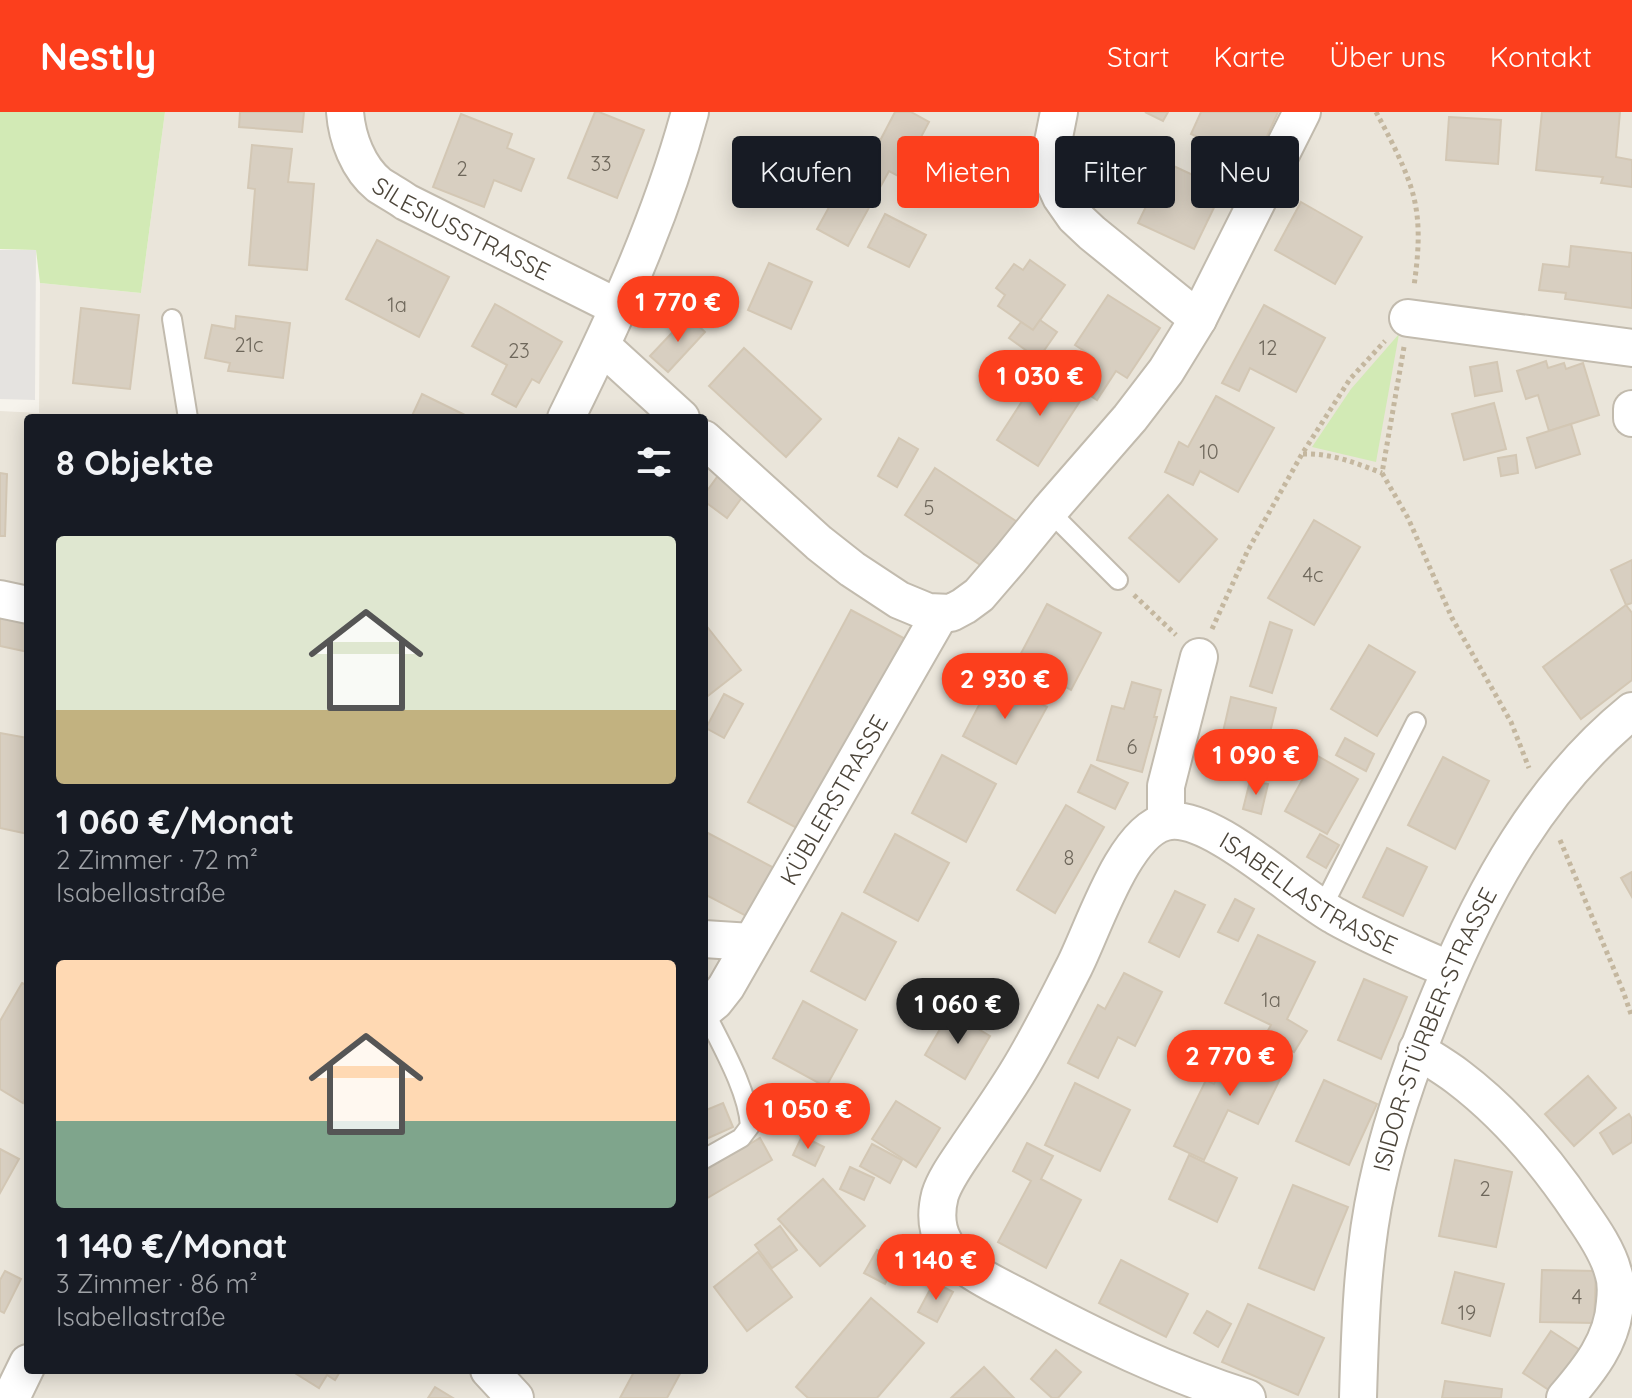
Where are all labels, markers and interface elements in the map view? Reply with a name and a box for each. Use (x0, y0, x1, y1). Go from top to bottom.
text: Nestly (40, 32, 156, 80)
text: Start (1107, 39, 1169, 74)
text: Karte (1213, 39, 1285, 74)
text: Über uns (1329, 39, 1446, 74)
text: Kontakt (1490, 39, 1592, 74)
chip: Kaufen (732, 136, 881, 208)
chip: Mieten (897, 136, 1039, 208)
chip: Filter (1055, 136, 1175, 208)
chip: Neu (1191, 136, 1299, 208)
house number: 33 (591, 151, 611, 176)
house number: 2 (456, 156, 468, 181)
street label: SILESIUSSTRASSE (367, 170, 555, 287)
pin: 1 770 € (604, 276, 752, 344)
text: 1 770 € (635, 285, 721, 318)
house number: 1a (387, 292, 407, 317)
house number: 21c (235, 332, 263, 357)
house number: 12 (1259, 335, 1277, 360)
house number: 23 (508, 338, 530, 363)
pin: 1 030 € (966, 350, 1114, 418)
text: 1 030 € (997, 359, 1083, 392)
house number: 10 (1199, 439, 1219, 464)
icon: filters (632, 440, 676, 484)
text: 8 Objekte (56, 441, 214, 484)
house number: 5 (924, 495, 934, 520)
house number: 4c (1303, 562, 1323, 587)
icon: home (294, 588, 438, 732)
pin: 2 930 € (931, 653, 1079, 721)
text: 2 930 € (960, 662, 1050, 695)
street label: KÜBLERSTRASSE (773, 709, 894, 890)
pin: 1 090 € (1182, 729, 1330, 797)
house number: 6 (1127, 734, 1138, 759)
text: 1 090 € (1212, 738, 1300, 771)
text: 1 060 €/Monat (56, 800, 294, 843)
street label: ISABELLASTRASSE (1215, 825, 1402, 960)
text: 2 Zimmer · 72 m² (56, 843, 258, 876)
house number: 8 (1064, 845, 1074, 870)
text: Isabellastraße (56, 876, 226, 909)
street label: ISIDOR-STÜRBER-STRASSE (1366, 882, 1503, 1174)
pin: 1 060 € (884, 978, 1032, 1046)
text: 1 060 € (914, 987, 1002, 1020)
house number: 1a (1261, 987, 1281, 1012)
icon: home (294, 1012, 438, 1156)
pin: 2 770 € (1156, 1030, 1304, 1098)
text: 2 770 € (1185, 1039, 1275, 1072)
pin: 1 050 € (734, 1083, 882, 1151)
text: 1 050 € (764, 1092, 852, 1125)
house number: 2 (1479, 1176, 1491, 1201)
text: 1 140 €/Monat (56, 1224, 288, 1267)
pin: 1 140 € (862, 1234, 1010, 1302)
text: 1 140 € (895, 1243, 977, 1276)
text: 3 Zimmer · 86 m² (56, 1267, 258, 1300)
house number: 4 (1572, 1284, 1582, 1309)
text: Isabellastraße (56, 1300, 226, 1333)
house number: 19 (1458, 1300, 1476, 1325)

